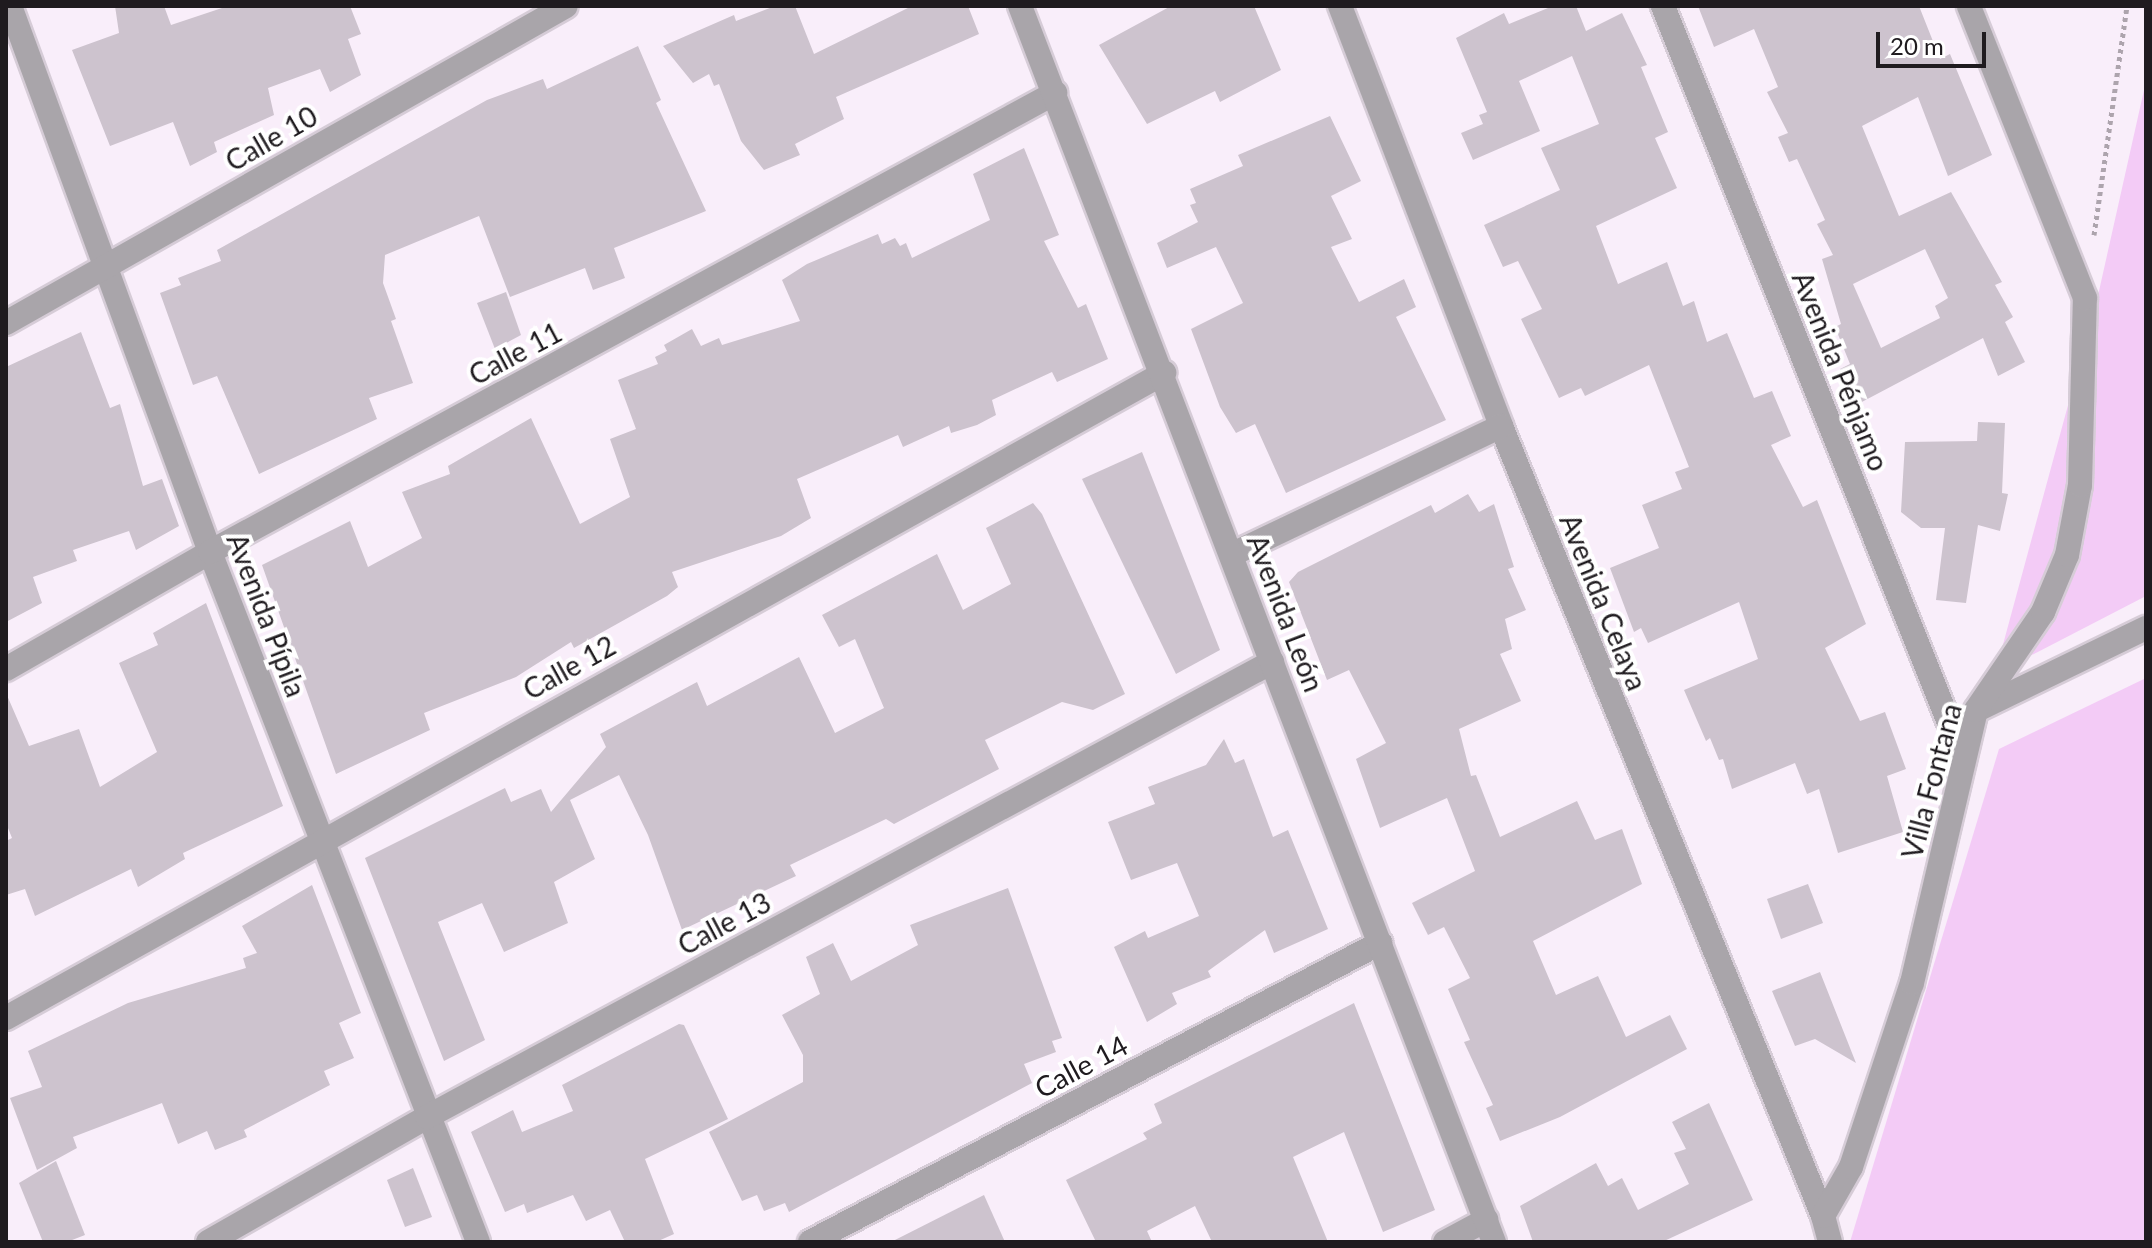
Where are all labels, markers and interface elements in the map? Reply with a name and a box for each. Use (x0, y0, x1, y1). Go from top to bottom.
scale bar (1880, 16, 1990, 66)
text: 20 m (1890, 31, 1944, 60)
street label: Calle 10 (219, 98, 323, 178)
street label: Avenida Pénjamo (1786, 267, 1896, 475)
street label: Calle 11 (463, 315, 567, 391)
street label: Avenida Celaya (1553, 509, 1655, 695)
street label: Avenida Pípila (220, 529, 314, 701)
street label: Avenida León (1241, 530, 1331, 696)
street label: Calle 12 (517, 628, 621, 706)
street label: Villa Fontana (1894, 700, 1968, 862)
street label: Calle 13 (672, 885, 776, 961)
street label: Calle 14 (1029, 1028, 1133, 1104)

